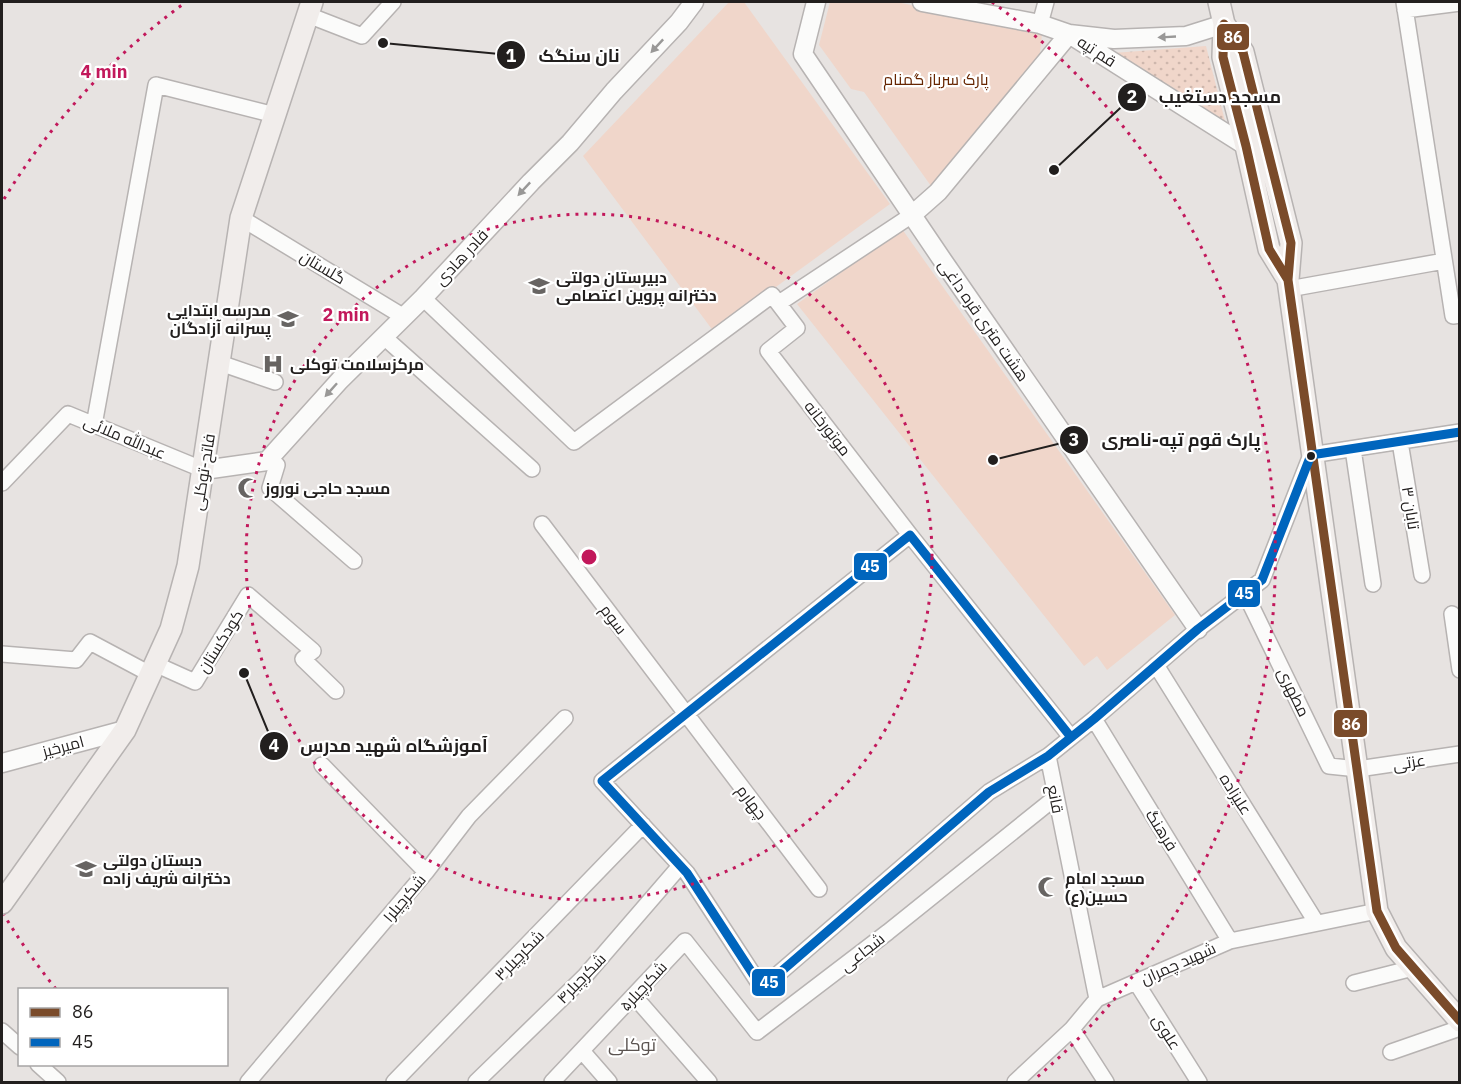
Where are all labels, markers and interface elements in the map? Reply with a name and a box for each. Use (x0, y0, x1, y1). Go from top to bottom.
line badge: 86 (1216, 23, 1250, 51)
text: 86 (1223, 27, 1243, 47)
street label: قم تپه (1073, 31, 1120, 73)
one-way arrow (1158, 32, 1177, 41)
callout: نان سنگک (496, 37, 631, 73)
one-way arrow (650, 39, 664, 54)
text: 1 (506, 44, 517, 67)
text: نان سنگک (538, 44, 620, 67)
text: 4 min (80, 60, 128, 83)
park label: پارک سرباز گمنام (883, 69, 989, 91)
callout: مسجد دستغیب (1117, 79, 1294, 115)
text: 2 (1127, 85, 1137, 108)
text: مسجد دستغیب (1159, 85, 1281, 108)
one-way arrow (518, 181, 531, 196)
street label: قادر هادی (430, 225, 493, 290)
street label: گلستان (296, 246, 349, 289)
street label: هشت متری قره داغی (934, 255, 1034, 385)
place label: دبیرستان دولتی دخترانه پروین اعتصامی (556, 267, 717, 307)
school or university icon: دبیرستان دولتی دخترانه پروین اعتصامی (527, 274, 551, 298)
place label: مدرسه ابتدایی پسرانه آزادگان (167, 300, 271, 340)
text: 2 min (322, 303, 370, 326)
school or university icon: مدرسه ابتدایی پسرانه آزادگان (276, 307, 300, 331)
hospital icon: مرکزسلامت توکلی (261, 352, 285, 376)
place label: مرکزسلامت توکلی (290, 354, 424, 374)
one-way arrow (325, 382, 338, 397)
street label: موتورخانه (800, 396, 856, 460)
street label: عبدالله ملائی (81, 411, 169, 464)
callout: پارک قوم تپه-ناصری (1059, 422, 1272, 458)
text: 3 (1069, 428, 1079, 451)
text: پارک قوم تپه-ناصری (1102, 428, 1261, 452)
street label: فاتح-توکلی (187, 432, 221, 512)
unlabelled marker (1305, 450, 1317, 462)
mosque icon: مسجد حاجی نوروز (236, 476, 260, 500)
place label: مسجد حاجی نوروز (264, 478, 390, 498)
street label: تابان ۳ (1397, 485, 1424, 532)
centre of rings (579, 547, 599, 567)
line badge: 45 (853, 552, 888, 581)
text: 45 (860, 556, 880, 576)
line badge: 45 (1227, 579, 1261, 608)
text: 45 (1234, 583, 1254, 603)
street label: سوم (595, 600, 632, 639)
street label: کودکستان (193, 606, 248, 677)
street label: مطهری (1273, 664, 1314, 720)
line badge: 86 (1333, 709, 1368, 738)
text: 86 (1341, 714, 1361, 734)
callout: آموزشگاه شهید مدرس (259, 728, 500, 764)
street label: امیرخیز (39, 731, 86, 761)
text: 4 (269, 734, 280, 757)
text: آموزشگاه شهید مدرس (300, 734, 488, 757)
street label: عزتی (1391, 750, 1427, 775)
street label: علیزاده (1216, 770, 1256, 818)
street label: چهارم (731, 781, 772, 825)
street label: قانع (1041, 783, 1069, 815)
street label: فرهنگ (1142, 806, 1182, 854)
place label: دبستان دولتی دخترانه شریف زاده (103, 850, 231, 888)
school or university icon: دبستان دولتی دخترانه شریف زاده (74, 857, 98, 881)
place label: مسجد امام حسین(ع) (1065, 868, 1145, 907)
street label: شکرچیلر۱ (378, 870, 431, 927)
mosque icon: مسجد امام حسین(ع) (1036, 875, 1060, 899)
street label: شکرچیلر۳ (490, 926, 549, 986)
street label: شجاعی (836, 928, 889, 976)
street label: شهید چمران (1137, 938, 1220, 990)
street label: شکرچیلر۴ (552, 949, 611, 1009)
street label: شکرچیلر۵ (615, 957, 672, 1016)
line badge: 45 (751, 968, 786, 997)
text: 45 (759, 972, 779, 992)
legend (18, 988, 228, 1066)
text: 86 (72, 1000, 94, 1023)
street label: علوی (1148, 1011, 1186, 1054)
text: 45 (72, 1030, 94, 1053)
district label: توکلی (608, 1033, 656, 1056)

